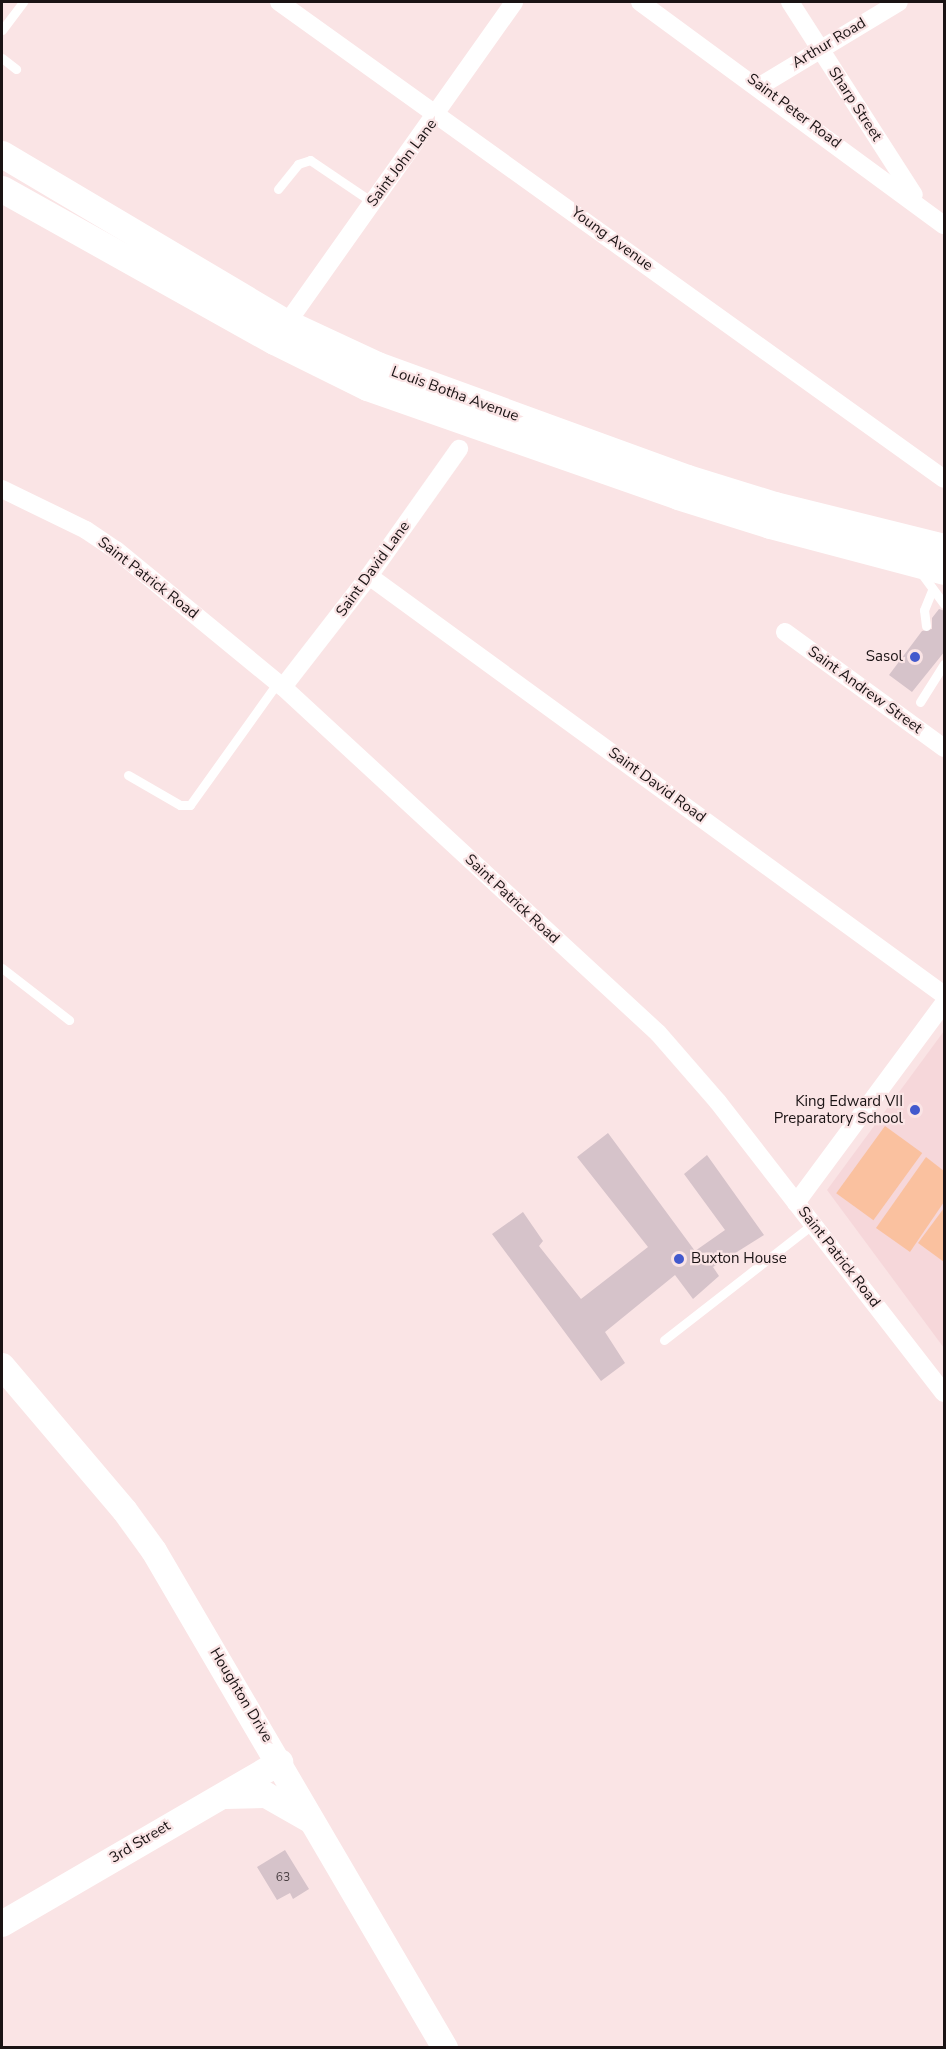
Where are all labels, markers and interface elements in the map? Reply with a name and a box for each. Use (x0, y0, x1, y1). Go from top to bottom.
street label: Arthur Road (789, 14, 869, 72)
street label: Sharp Street (824, 64, 886, 144)
street label: Saint Peter Road (744, 70, 844, 152)
street label: Saint John Lane (363, 116, 441, 210)
street label: Young Avenue (568, 203, 656, 275)
street label: Louis Botha Avenue (389, 363, 521, 425)
street label: Saint David Lane (332, 518, 414, 620)
street label: Saint Patrick Road (94, 533, 202, 623)
street label: Saint Andrew Street (804, 642, 926, 738)
place label: Sasol (866, 648, 903, 666)
marker: Sasol (908, 650, 922, 664)
street label: Saint David Road (605, 744, 709, 826)
street label: Saint Patrick Road (461, 851, 563, 947)
place label: King Edward VII Preparatory School (774, 1092, 903, 1127)
marker: King Edward VII Preparatory School (908, 1103, 922, 1117)
street label: Saint Patrick Road (794, 1203, 884, 1311)
place label: Buxton House (691, 1250, 787, 1268)
marker: Buxton House (672, 1252, 686, 1266)
street label: Houghton Drive (206, 1645, 276, 1745)
street label: 3rd Street (106, 1817, 174, 1867)
house number: 63 (276, 1871, 290, 1885)

